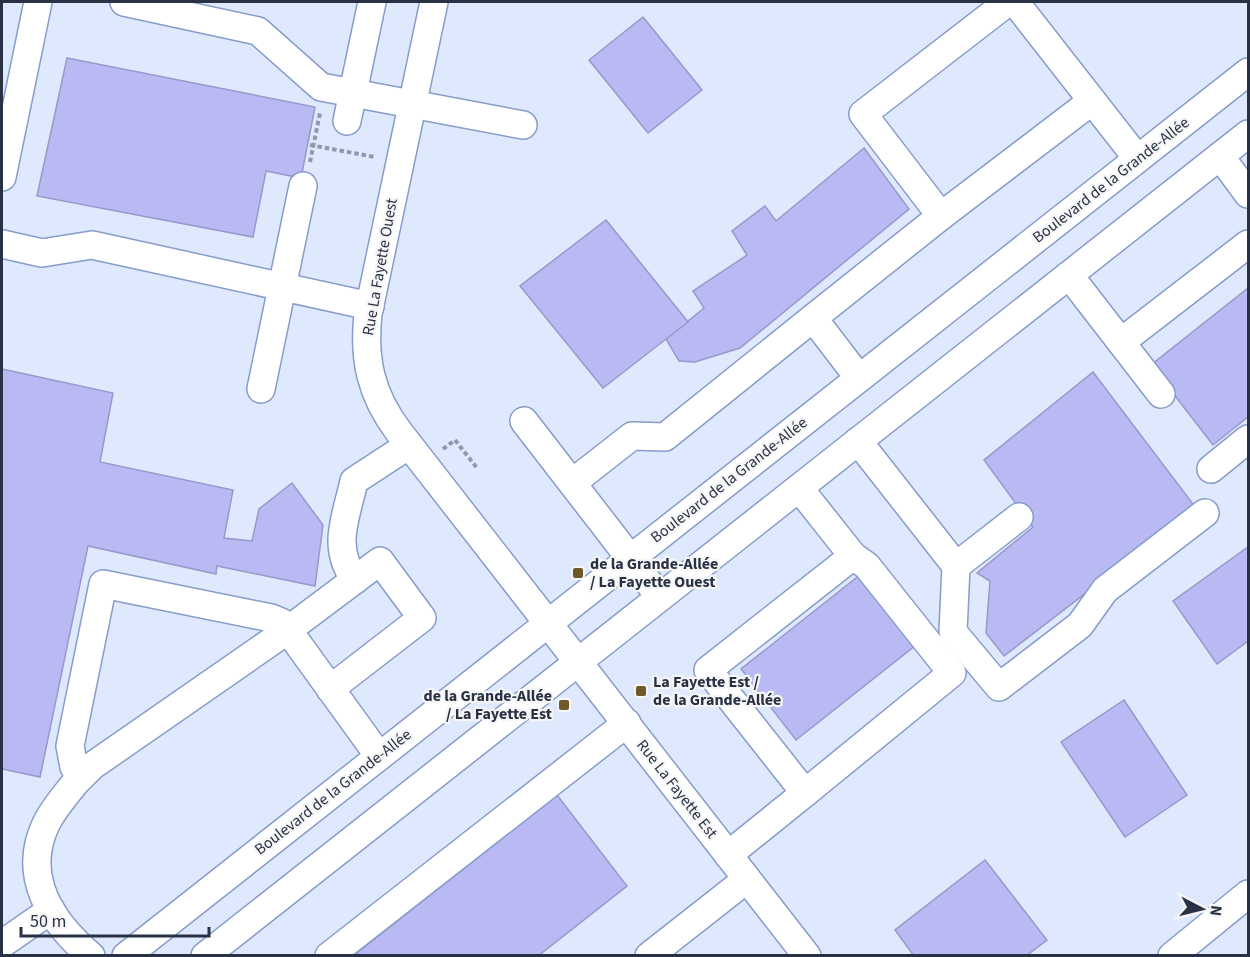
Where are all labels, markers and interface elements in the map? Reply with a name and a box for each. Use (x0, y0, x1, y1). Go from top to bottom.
street label: Boulevard de la Grande-Allée (1028, 112, 1194, 248)
street label: Rue La Fayette Ouest (357, 196, 403, 337)
street label: Boulevard de la Grande-Allée (646, 412, 812, 548)
place label: de la Grande-Allée / La Fayette Ouest (590, 553, 718, 593)
marker: de la Grande-Allée / La Fayette Ouest (571, 566, 585, 580)
place label: La Fayette Est / de la Grande-Allée (653, 671, 781, 711)
marker: La Fayette Est / de la Grande-Allée (634, 684, 648, 698)
place label: de la Grande-Allée / La Fayette Est (424, 685, 552, 725)
marker: de la Grande-Allée / La Fayette Est (557, 698, 571, 712)
street label: Boulevard de la Grande-Allée (250, 724, 416, 860)
street label: Rue La Fayette Est (631, 735, 723, 844)
north arrow (1172, 879, 1232, 939)
scale bar (21, 900, 208, 938)
text: N (1204, 904, 1227, 917)
text: 50 m (30, 909, 66, 934)

